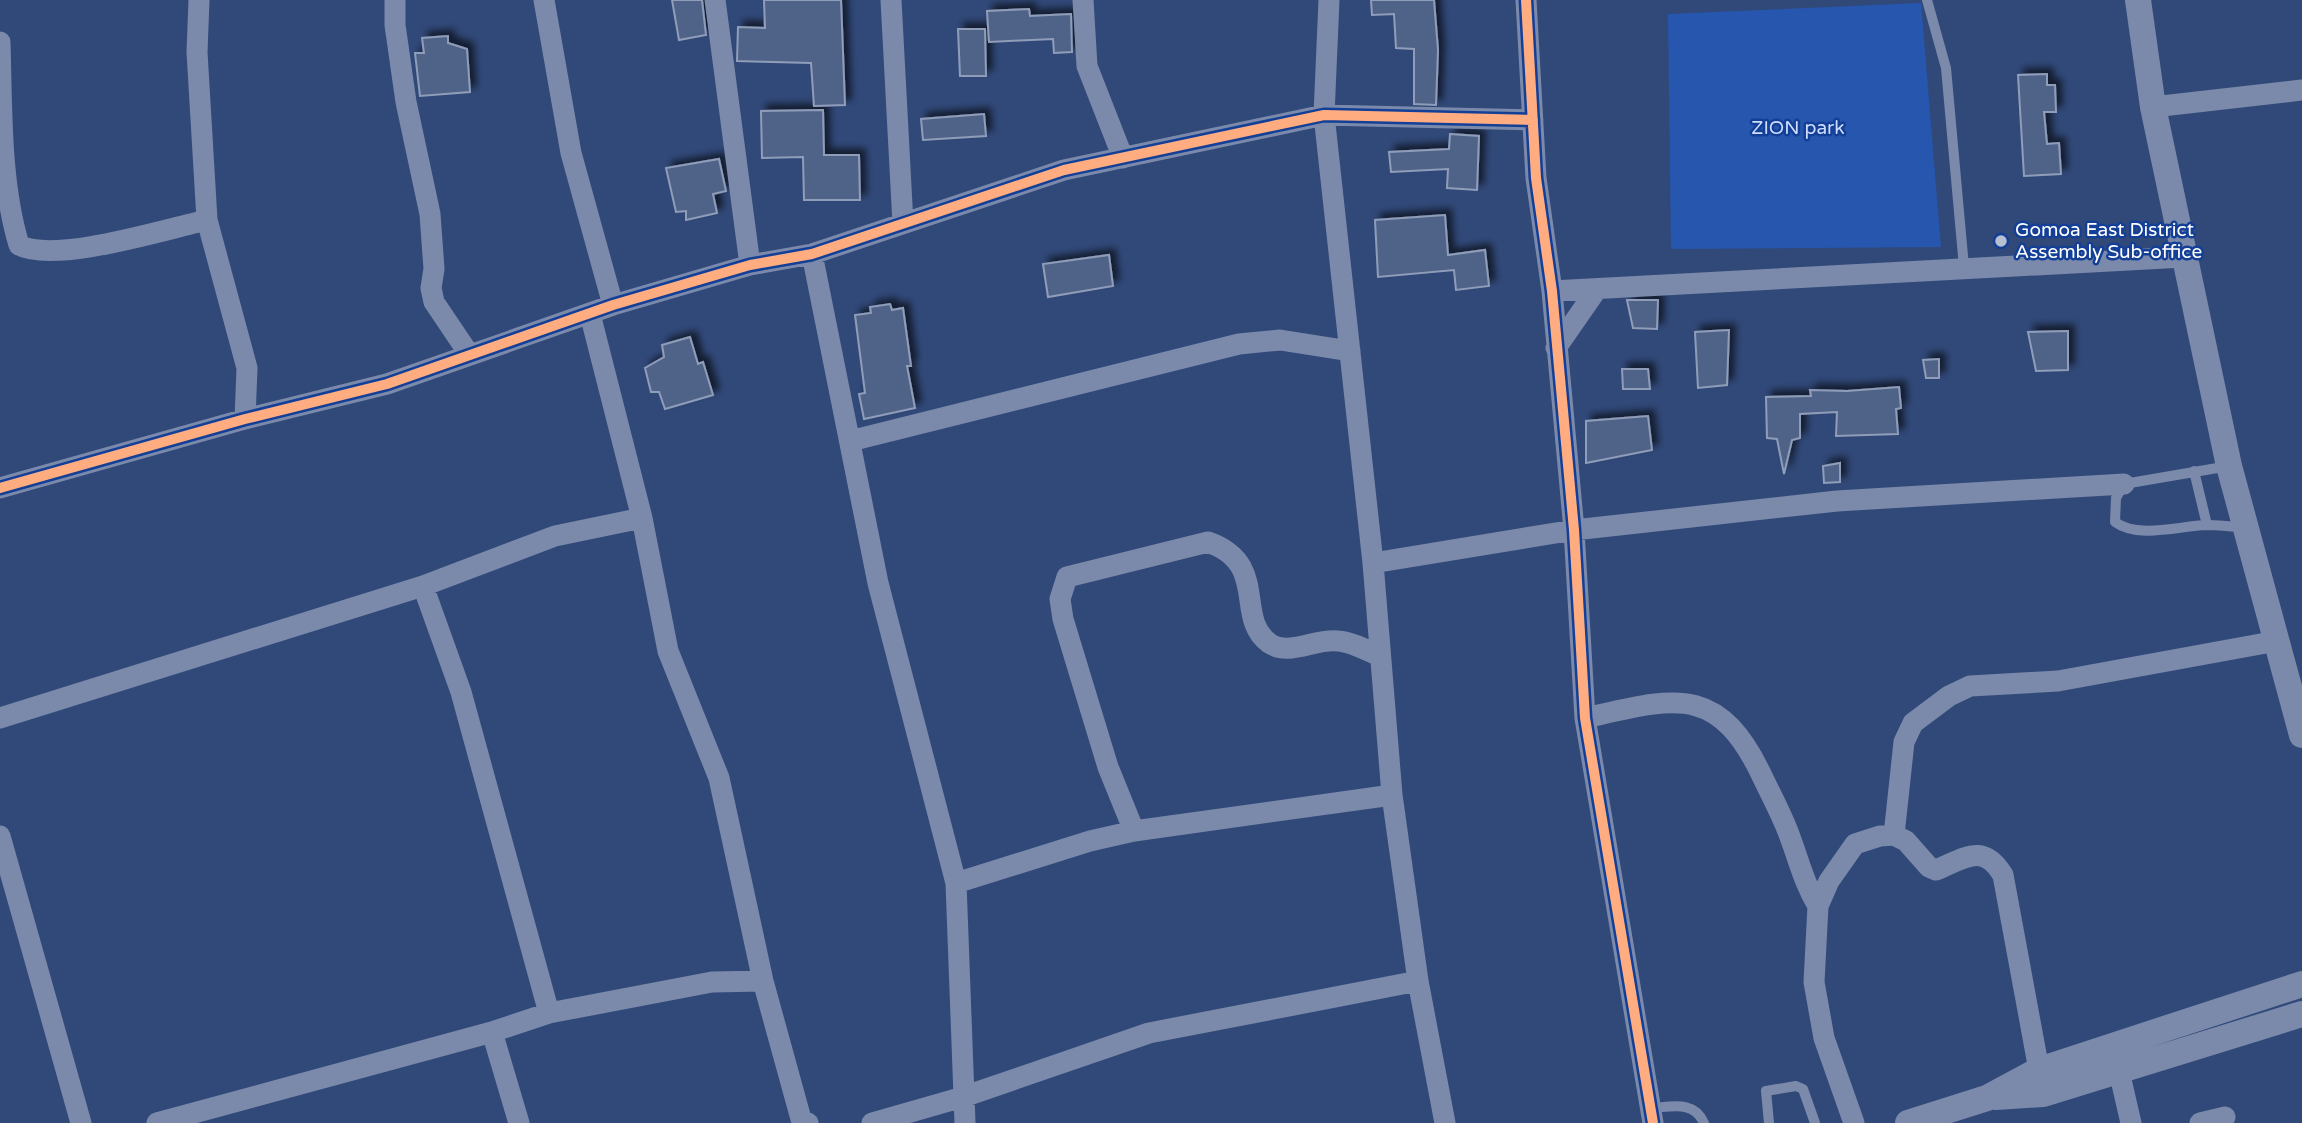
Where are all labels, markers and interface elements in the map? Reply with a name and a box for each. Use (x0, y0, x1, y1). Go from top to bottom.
park label: ZION park (1751, 117, 1845, 139)
place label: Gomoa East District Assembly Sub-office (2015, 219, 2202, 263)
marker: Gomoa East District Assembly Sub-office (1993, 233, 2009, 249)

